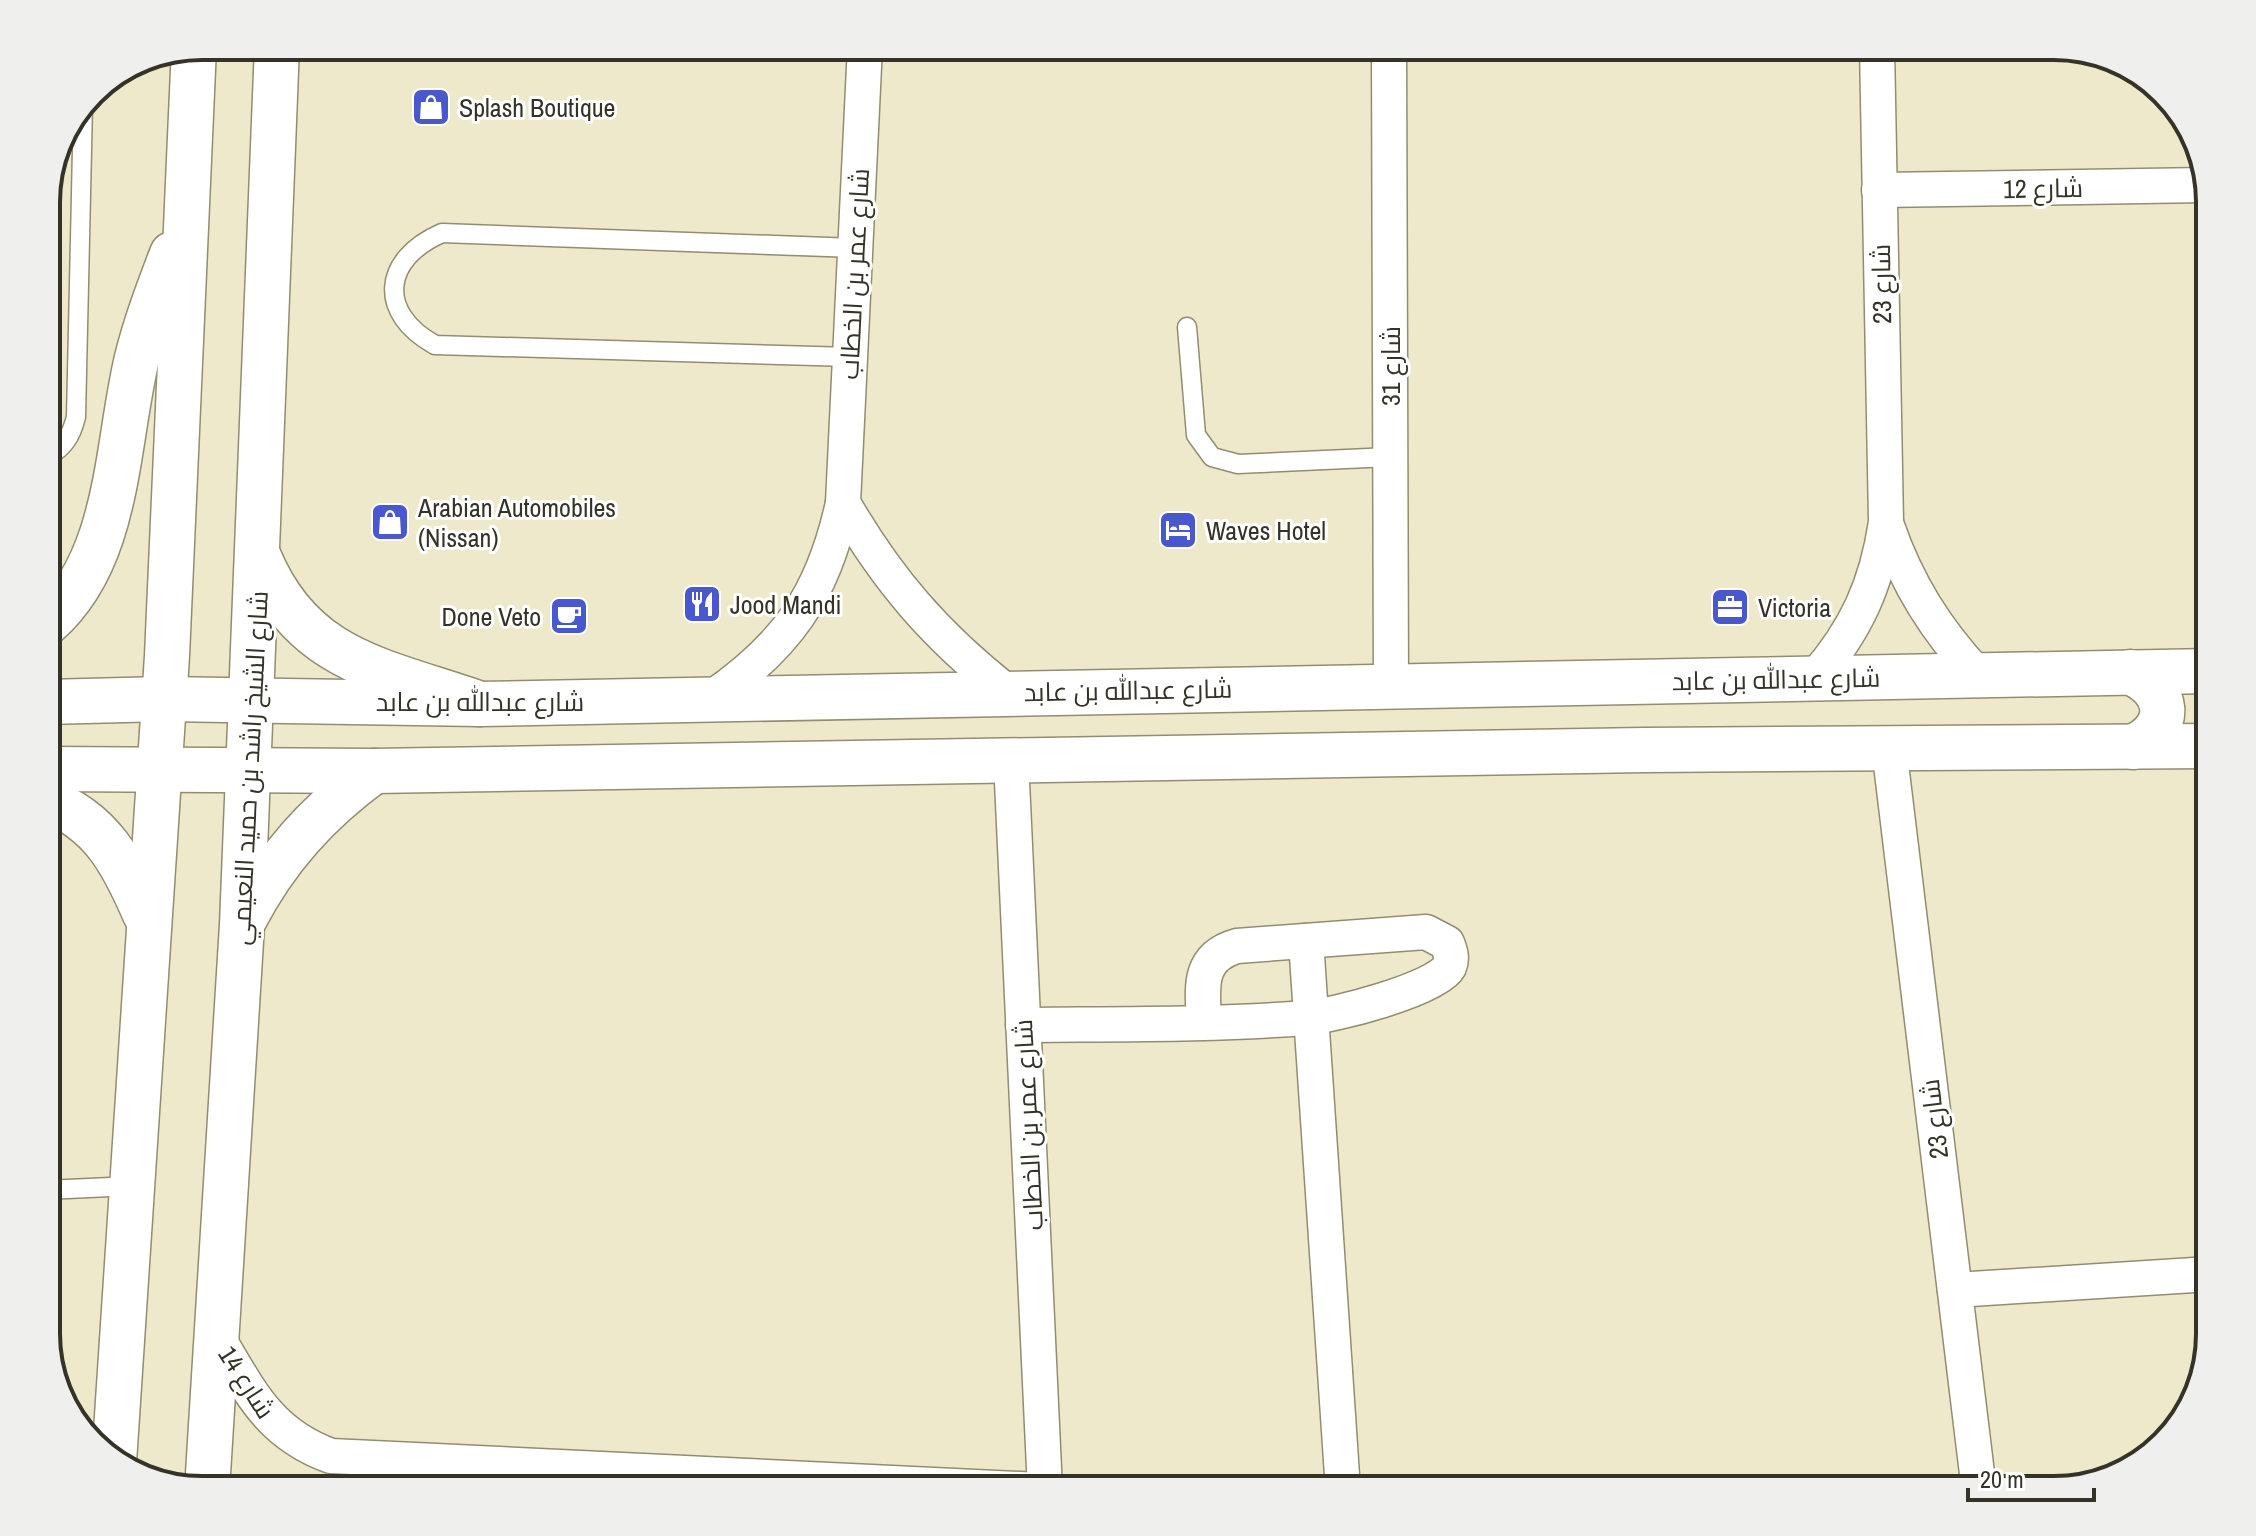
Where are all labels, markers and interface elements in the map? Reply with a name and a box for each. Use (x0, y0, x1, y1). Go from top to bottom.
shop icon: Splash Boutique (410, 86, 452, 128)
place label: Splash Boutique (459, 90, 615, 125)
street label: شارع عمر بن الخطاب (831, 167, 877, 381)
street label: شارع 12 (2003, 170, 2083, 206)
street label: شارع 23 (1863, 244, 1899, 324)
street label: شارع 31 (1373, 326, 1408, 406)
place label: Arabian Automobiles (Nissan) (417, 490, 616, 555)
shop icon: Arabian Automobiles (Nissan) (369, 501, 411, 543)
hotel icon: Waves Hotel (1157, 509, 1199, 551)
place label: Waves Hotel (1206, 513, 1326, 548)
restaurant icon: Jood Mandi (681, 583, 723, 625)
office icon: Victoria (1709, 586, 1751, 628)
place label: Jood Mandi (730, 587, 841, 622)
street label: شارع الشيخ راشد بن حميد النعيمي (222, 590, 280, 946)
place label: Victoria (1758, 590, 1831, 625)
cafe icon: Done Veto (548, 595, 590, 637)
place label: Done Veto (441, 599, 541, 634)
street label: شارع عبدالله بن عابد (1671, 660, 1881, 698)
street label: شارع عبدالله بن عابد (1023, 671, 1233, 709)
street label: شارع عبدالله بن عابد (376, 684, 584, 719)
street label: شارع عمر بن الخطاب (1005, 1018, 1051, 1232)
street label: شارع 23 (1912, 1077, 1956, 1161)
street label: شارع 14 (211, 1339, 283, 1425)
scale bar (1968, 1452, 2094, 1502)
text: 20 m (1980, 1463, 2024, 1495)

